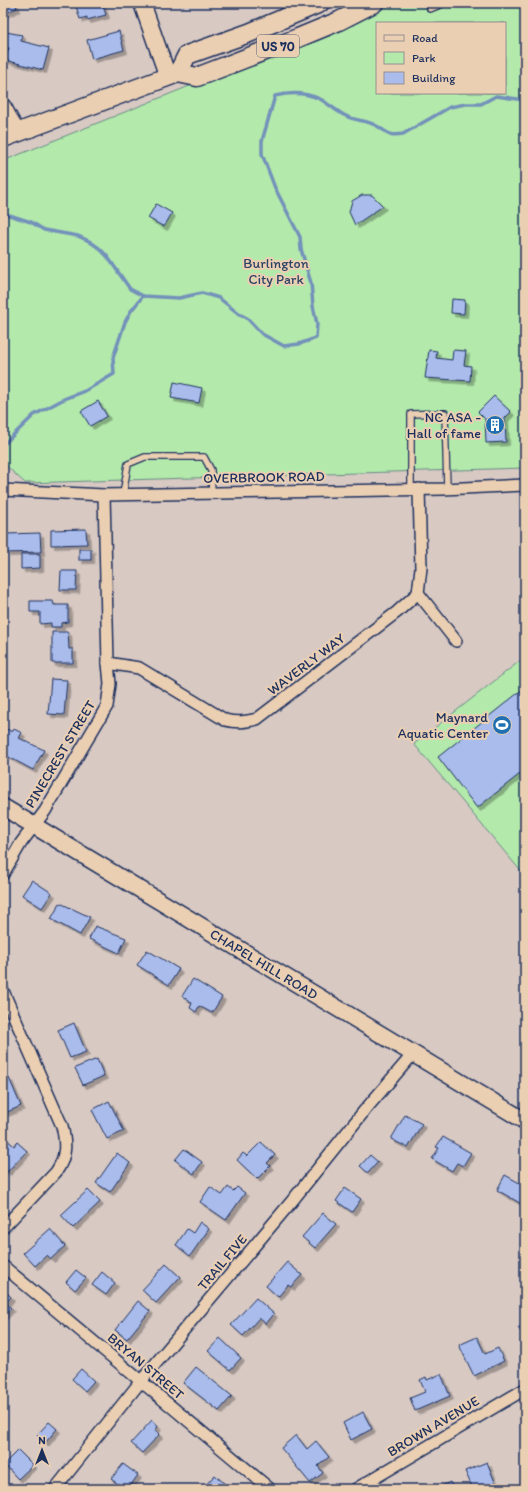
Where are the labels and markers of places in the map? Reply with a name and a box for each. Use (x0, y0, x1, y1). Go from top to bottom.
place label: NC ASA - Hall of fame (407, 409, 481, 442)
building icon: NC ASA - Hall of fame (484, 414, 506, 436)
place label: Maynard Aquatic Center (398, 709, 488, 742)
sports icon: Maynard Aquatic Center (491, 714, 513, 736)

